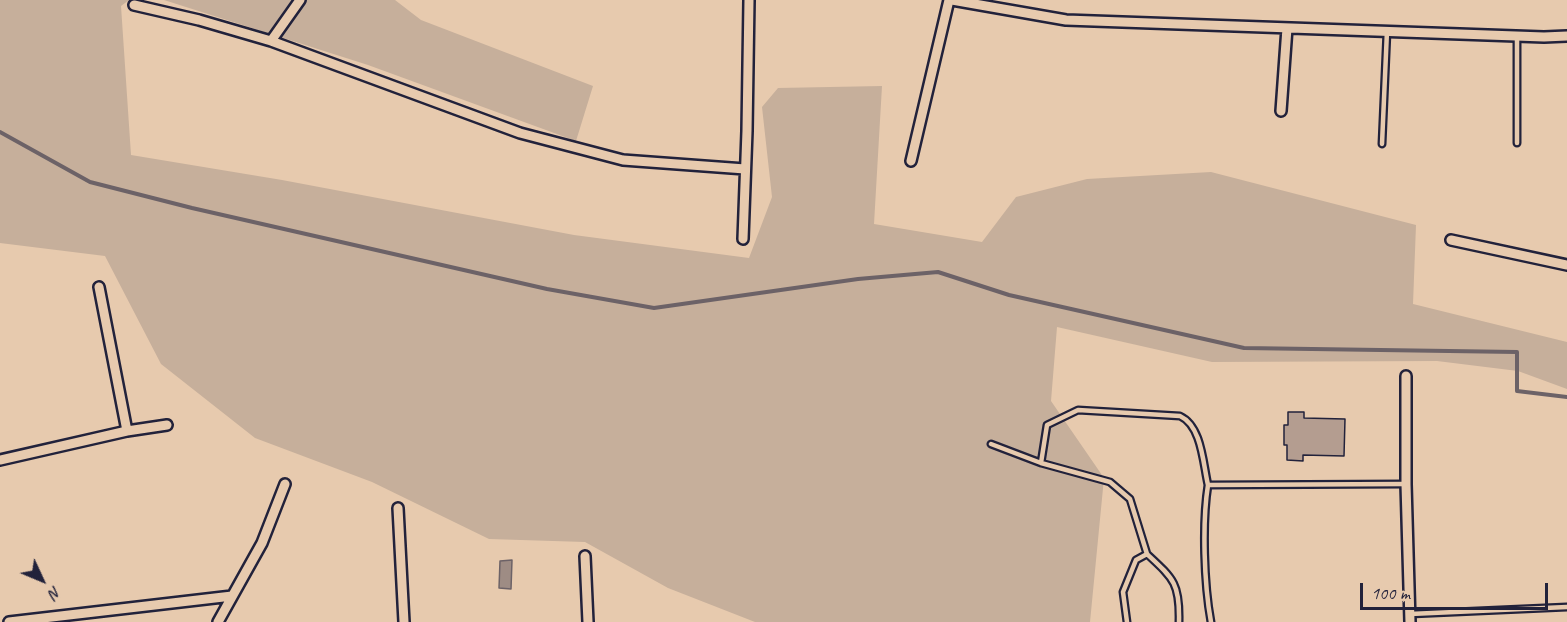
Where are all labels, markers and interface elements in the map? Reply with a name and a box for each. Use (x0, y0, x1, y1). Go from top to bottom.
north arrow (12, 550, 72, 610)
scale bar (1363, 571, 1550, 609)
text: N (44, 582, 66, 603)
text: 100 m (1371, 582, 1410, 604)

